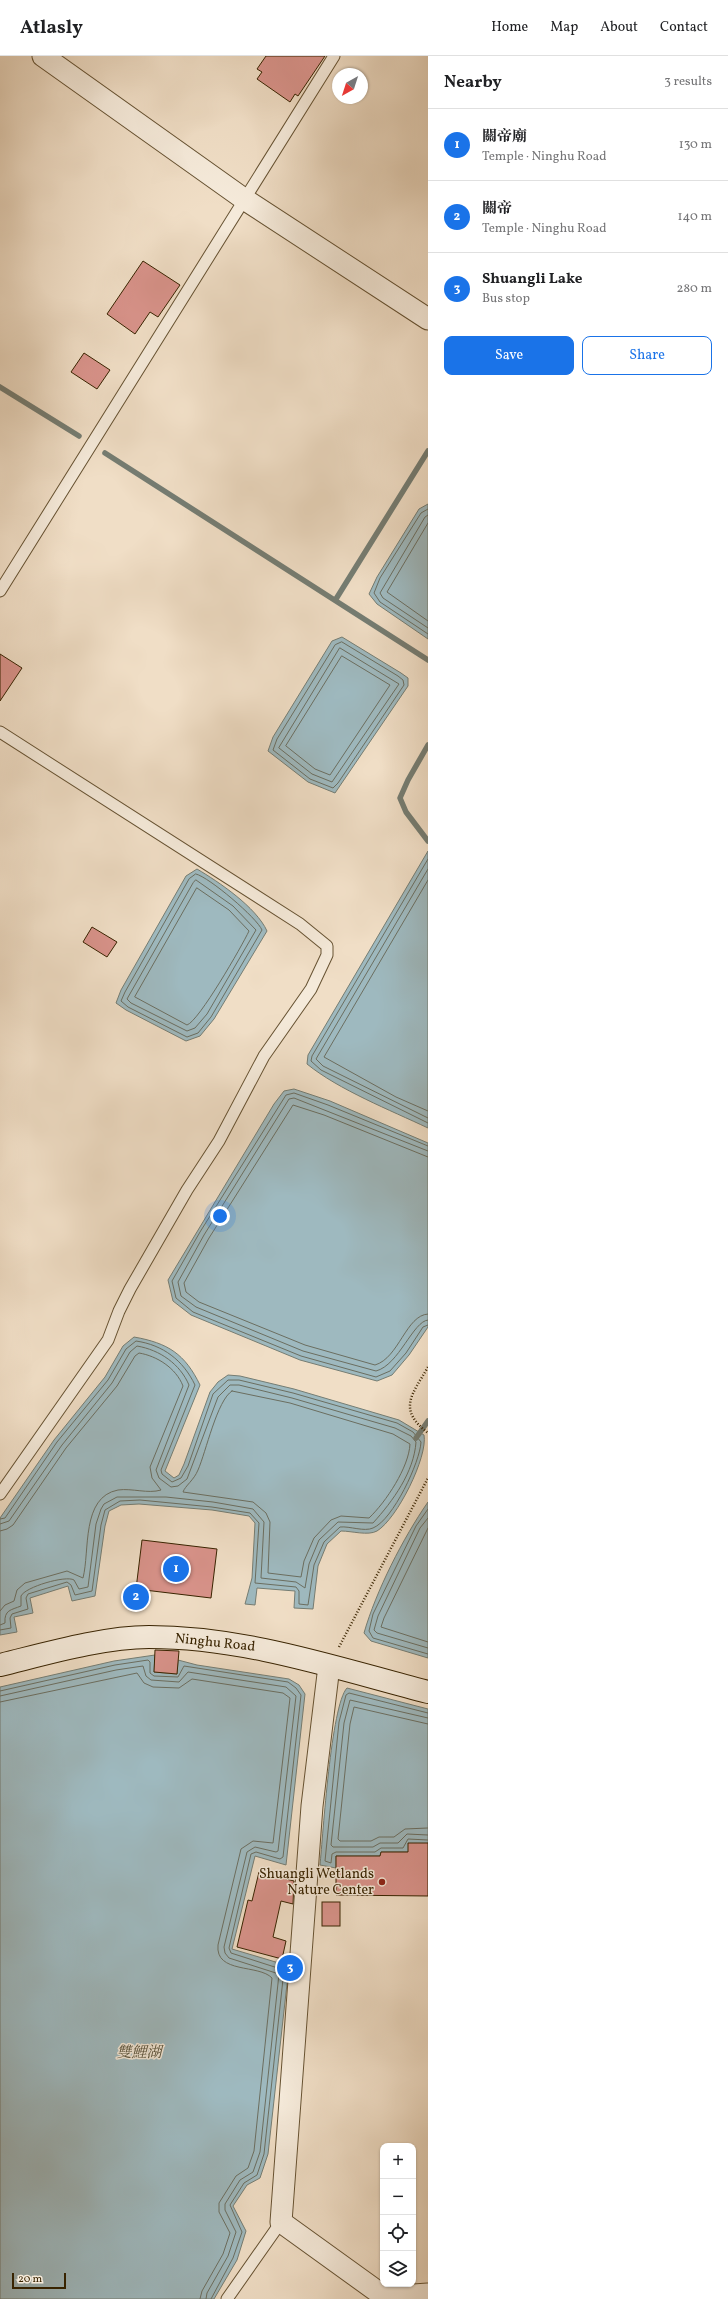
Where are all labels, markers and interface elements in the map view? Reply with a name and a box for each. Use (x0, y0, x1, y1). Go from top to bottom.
text: Atlasly (20, 15, 83, 41)
text: Home (491, 18, 528, 37)
text: Map (550, 18, 578, 37)
text: About (600, 18, 638, 37)
text: Contact (660, 18, 708, 37)
north arrow (332, 68, 368, 104)
text: Nearby (444, 71, 502, 94)
text: 3 results (664, 73, 712, 91)
text: 關帝廟 (482, 127, 527, 148)
text: 1 (454, 136, 460, 154)
text: 130 m (679, 136, 712, 154)
text: Temple · Ninghu Road (482, 148, 606, 166)
text: 關帝 (482, 199, 512, 220)
text: 2 (454, 208, 460, 226)
text: 140 m (678, 208, 712, 226)
text: Temple · Ninghu Road (482, 220, 606, 238)
text: Shuangli Lake (482, 269, 583, 290)
text: 3 (454, 280, 460, 298)
text: 280 m (676, 280, 712, 298)
text: Bus stop (482, 290, 530, 308)
button: Save (444, 336, 574, 375)
button: Share (582, 336, 712, 375)
your location (210, 1206, 230, 1226)
pin: 1 (163, 1554, 189, 1584)
pin: 2 (123, 1582, 149, 1612)
street label: Ninghu Road (174, 1629, 256, 1657)
place label: Shuangli Wetlands Nature Center (259, 1865, 374, 1900)
marker: Shuangli Wetlands Nature Center (377, 1877, 387, 1887)
pin: 3 (277, 1953, 303, 1983)
water label: 雙鯉湖 (116, 2043, 164, 2064)
map controls (380, 2143, 416, 2287)
button: + (380, 2143, 416, 2179)
button: − (380, 2179, 416, 2215)
button: locate (380, 2215, 416, 2251)
button: layers (380, 2251, 416, 2287)
scale bar (12, 2271, 66, 2290)
text: 20 m (18, 2272, 42, 2287)

